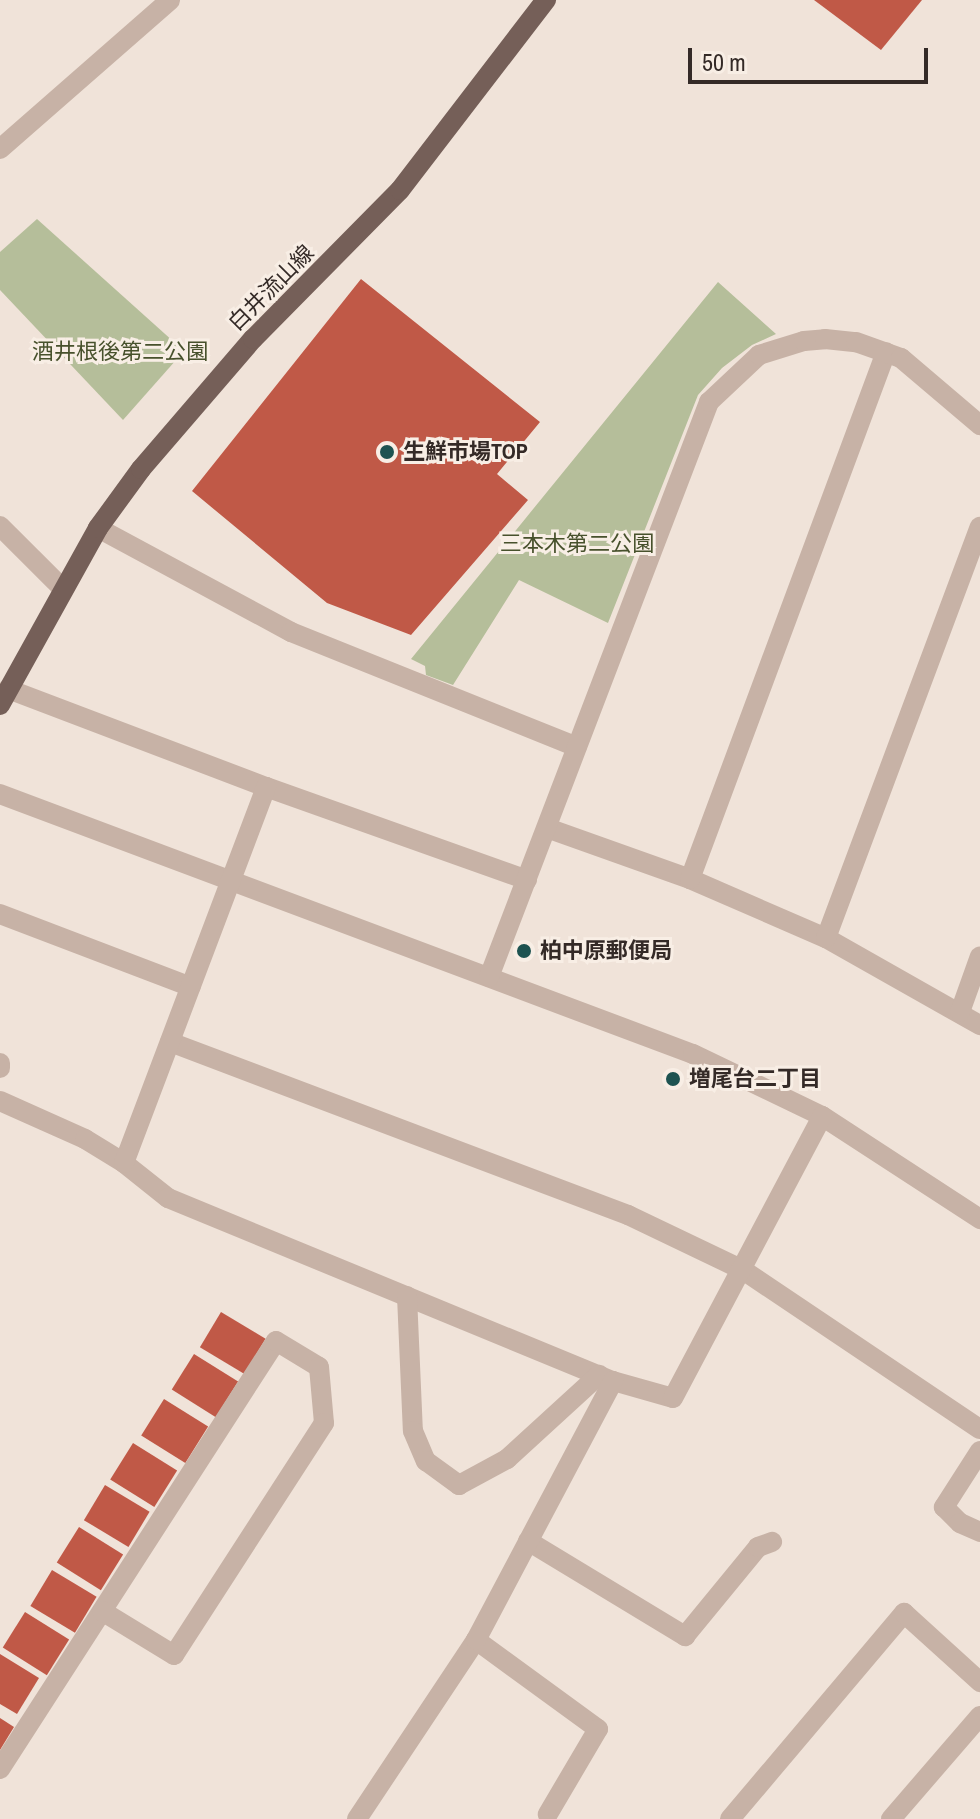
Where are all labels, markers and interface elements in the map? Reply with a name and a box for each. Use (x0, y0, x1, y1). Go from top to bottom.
scale bar (692, 32, 932, 82)
text: 50 m (702, 46, 746, 78)
street label: 白井流山線 (223, 240, 319, 336)
park label: 酒井根後第二公園 (32, 339, 208, 365)
place label: 生鮮市場TOP (403, 439, 528, 465)
marker: 生鮮市場TOP (378, 443, 396, 461)
park label: 三本木第二公園 (500, 531, 654, 557)
place label: 柏中原郵便局 (540, 938, 672, 964)
marker: 柏中原郵便局 (515, 942, 533, 960)
place label: 増尾台二丁目 (689, 1066, 821, 1092)
marker: 増尾台二丁目 (664, 1070, 682, 1088)

